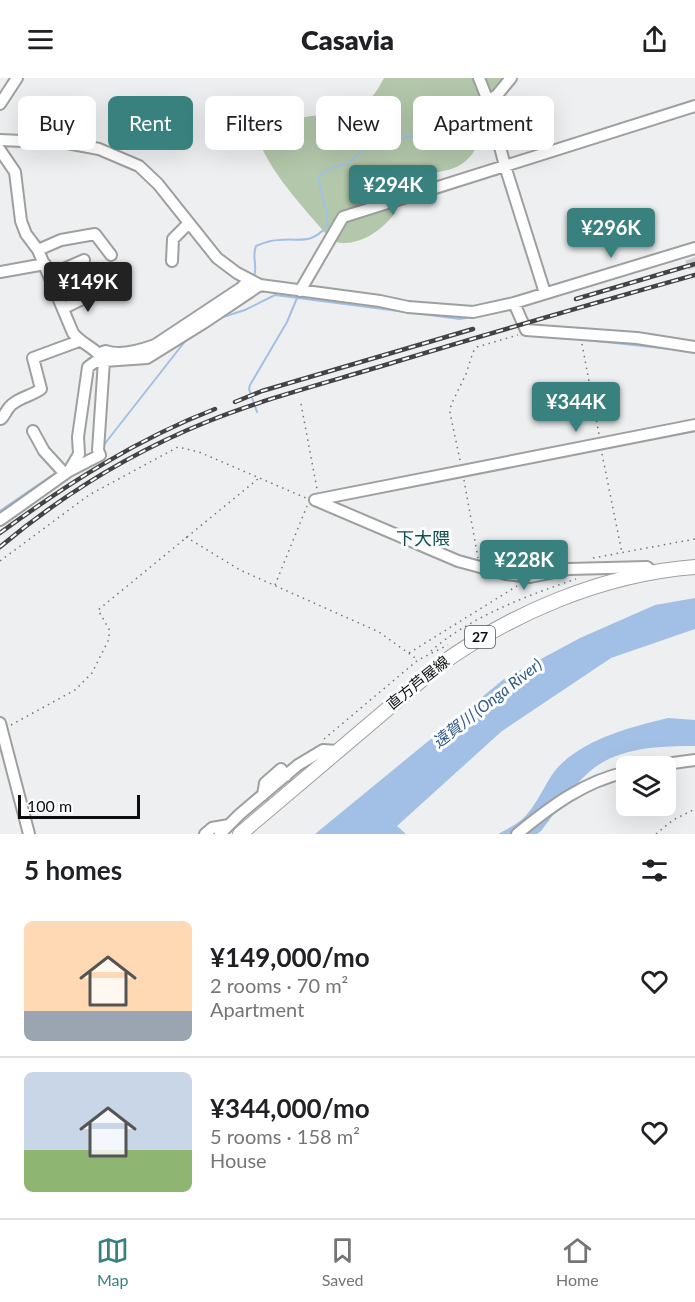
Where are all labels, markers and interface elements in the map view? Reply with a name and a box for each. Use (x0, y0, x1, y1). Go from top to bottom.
icon: menu (24, 23, 57, 56)
text: Casavia (301, 23, 394, 56)
icon: share (638, 23, 671, 56)
chip: Buy (18, 96, 96, 150)
chip: Rent (108, 96, 193, 150)
chip: Filters (205, 96, 304, 150)
chip: New (316, 96, 401, 150)
chip: Apartment (413, 96, 554, 150)
pin: ¥294K (351, 165, 435, 216)
text: ¥294K (363, 172, 423, 196)
pin: ¥296K (569, 208, 653, 259)
text: ¥296K (581, 215, 641, 239)
pin: ¥149K (46, 262, 130, 313)
text: ¥149K (58, 269, 118, 293)
pin: ¥344K (534, 382, 618, 433)
text: ¥344K (546, 389, 606, 413)
district label: 下大隈 (396, 527, 450, 549)
pin: ¥228K (482, 540, 566, 591)
text: ¥228K (494, 547, 554, 571)
road number: 27 (465, 626, 495, 648)
street label: 直方芦屋線 (383, 652, 452, 713)
water label: 遠賀川 (Onga River) (428, 654, 545, 751)
map controls (616, 756, 676, 816)
button: layers (616, 756, 676, 816)
scale bar (18, 792, 140, 820)
text: 100 m (27, 796, 72, 815)
text: 5 homes (24, 854, 122, 886)
icon: filters (638, 854, 671, 887)
text: ¥149,000/mo (210, 941, 370, 973)
icon: home (72, 945, 144, 1017)
icon: heart (638, 965, 671, 998)
text: 2 rooms · 70 m² (210, 973, 348, 997)
text: Apartment (210, 997, 304, 1021)
text: ¥344,000/mo (210, 1092, 370, 1124)
icon: home (72, 1096, 144, 1168)
icon: heart (638, 1116, 671, 1149)
text: 5 rooms · 158 m² (210, 1124, 360, 1148)
text: House (210, 1148, 267, 1172)
tab: Map (96, 1234, 129, 1289)
tab: Saved (322, 1234, 364, 1289)
tab: Home (556, 1234, 599, 1289)

